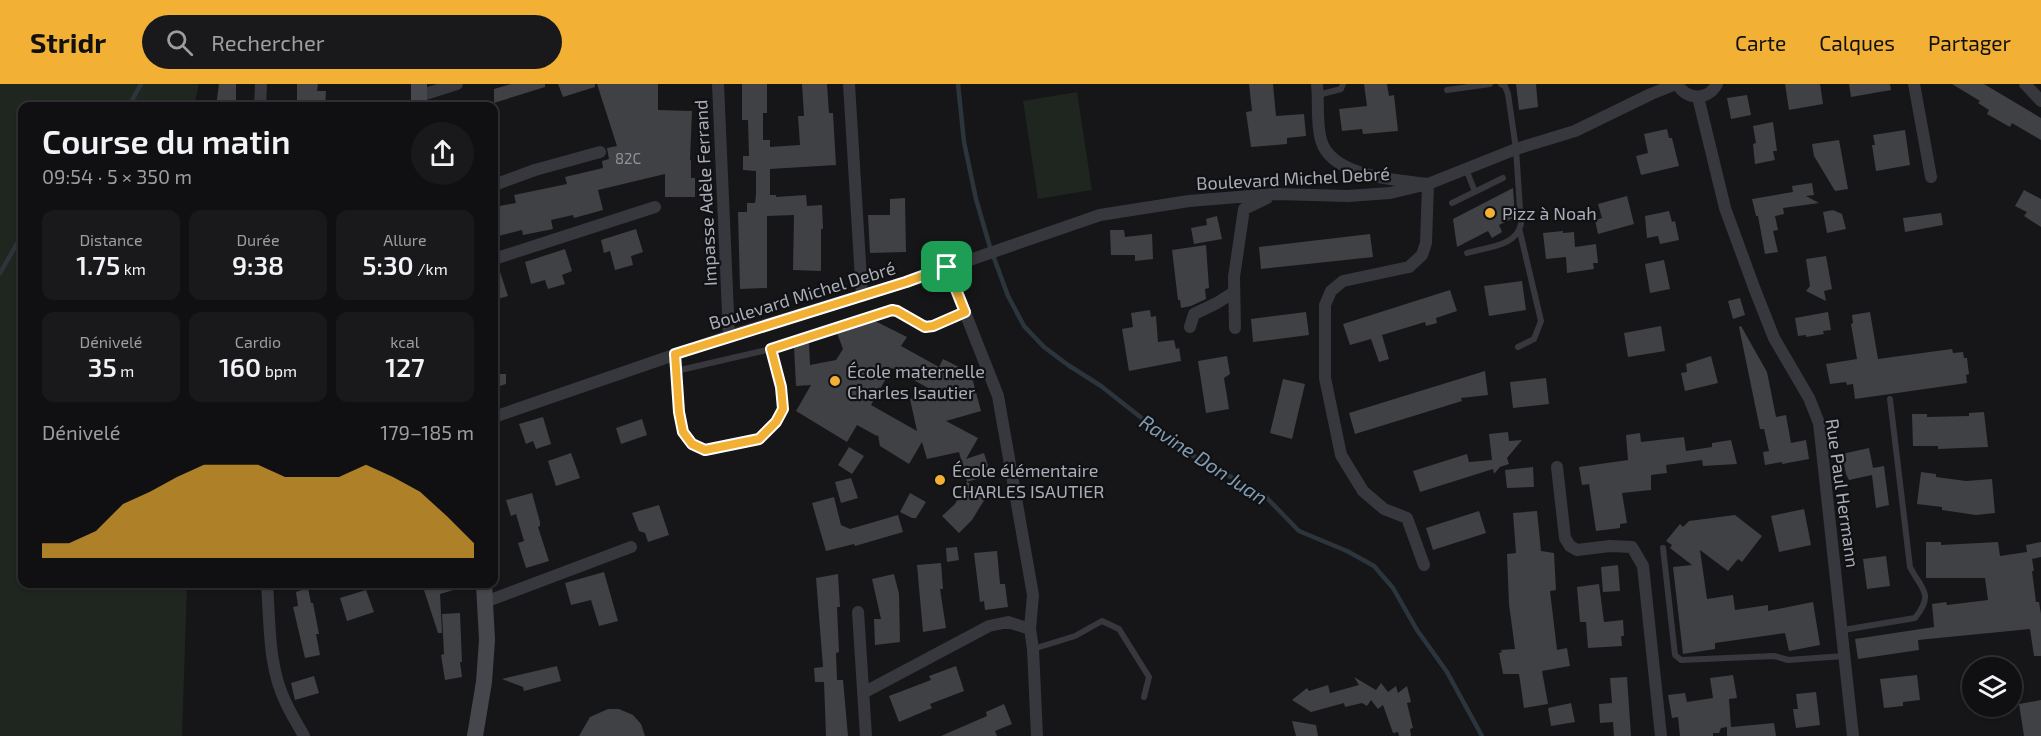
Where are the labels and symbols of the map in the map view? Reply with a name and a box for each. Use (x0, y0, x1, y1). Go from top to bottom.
street label: Impasse Adèle Ferrand (689, 99, 721, 287)
house number: 82C (615, 149, 641, 167)
street label: Boulevard Michel Debré (1196, 162, 1390, 194)
place label: Pizz à Noah (1502, 202, 1597, 224)
marker: Pizz à Noah (1483, 206, 1497, 220)
pin (921, 241, 972, 292)
street label: Boulevard Michel Debré (706, 256, 898, 334)
place label: École maternelle Charles Isautier (847, 360, 985, 403)
marker: École maternelle Charles Isautier (828, 374, 842, 388)
water label: Ravine Don Juan (1136, 409, 1272, 509)
street label: Rue Paul Hermann (1822, 417, 1864, 569)
place label: École élémentaire CHARLES ISAUTIER (952, 459, 1104, 502)
marker: École élémentaire CHARLES ISAUTIER (933, 473, 947, 487)

